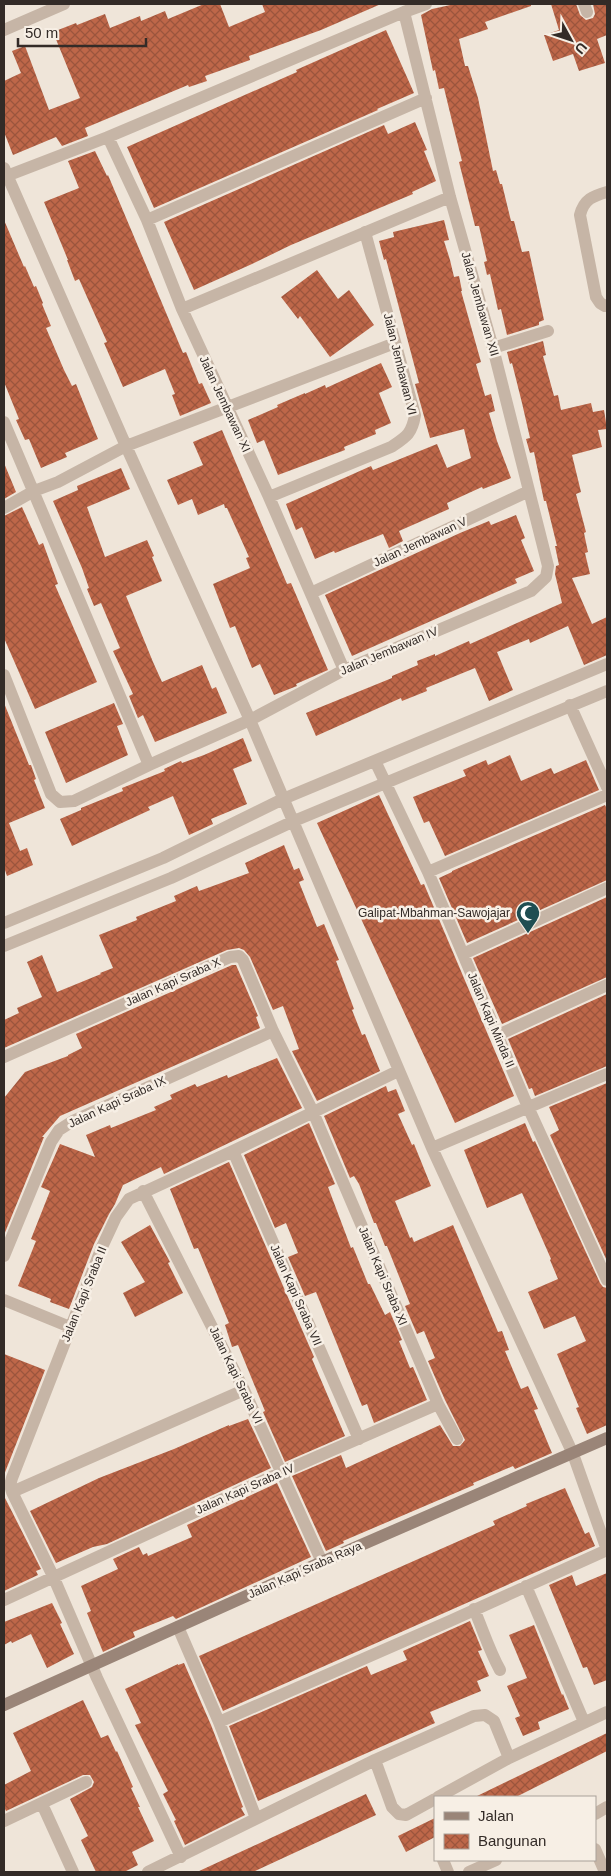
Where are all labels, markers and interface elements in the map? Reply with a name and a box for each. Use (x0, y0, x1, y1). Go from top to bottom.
scale bar (18, 15, 145, 47)
north arrow (546, 15, 596, 65)
text: 50 m (25, 24, 58, 41)
text: U (572, 39, 590, 57)
street label: Jalan Jembawan XII (458, 250, 502, 358)
street label: Jalan Jembawan VI (381, 311, 419, 417)
street label: Jalan Jembawan XI (197, 354, 253, 454)
street label: Jalan Jembawan V (371, 514, 469, 570)
street label: Jalan Jembawan IV (338, 624, 440, 678)
mosque icon: Galipat-Mbahman-Sawojajar (515, 900, 541, 934)
place label: Galipat-Mbahman-Sawojajar (358, 906, 510, 920)
street label: Jalan Kapi Sraba X (123, 955, 223, 1009)
street label: Jalan Kapi Minda II (465, 970, 517, 1070)
street label: Jalan Kapi Sraba IX (66, 1073, 168, 1131)
street label: Jalan Kapi Sraba XI (356, 1224, 410, 1328)
street label: Jalan Kapi Sraba VII (267, 1242, 325, 1348)
street label: Jalan Kapi Sraba II (59, 1244, 109, 1344)
street label: Jalan Kapi Sraba VI (206, 1324, 266, 1426)
street label: Jalan Kapi Sraba IV (194, 1461, 296, 1517)
street label: Jalan Kapi Sraba Raya (246, 1539, 364, 1601)
legend (434, 1796, 596, 1861)
text: Jalan (478, 1807, 514, 1824)
text: Bangunan (478, 1832, 546, 1849)

